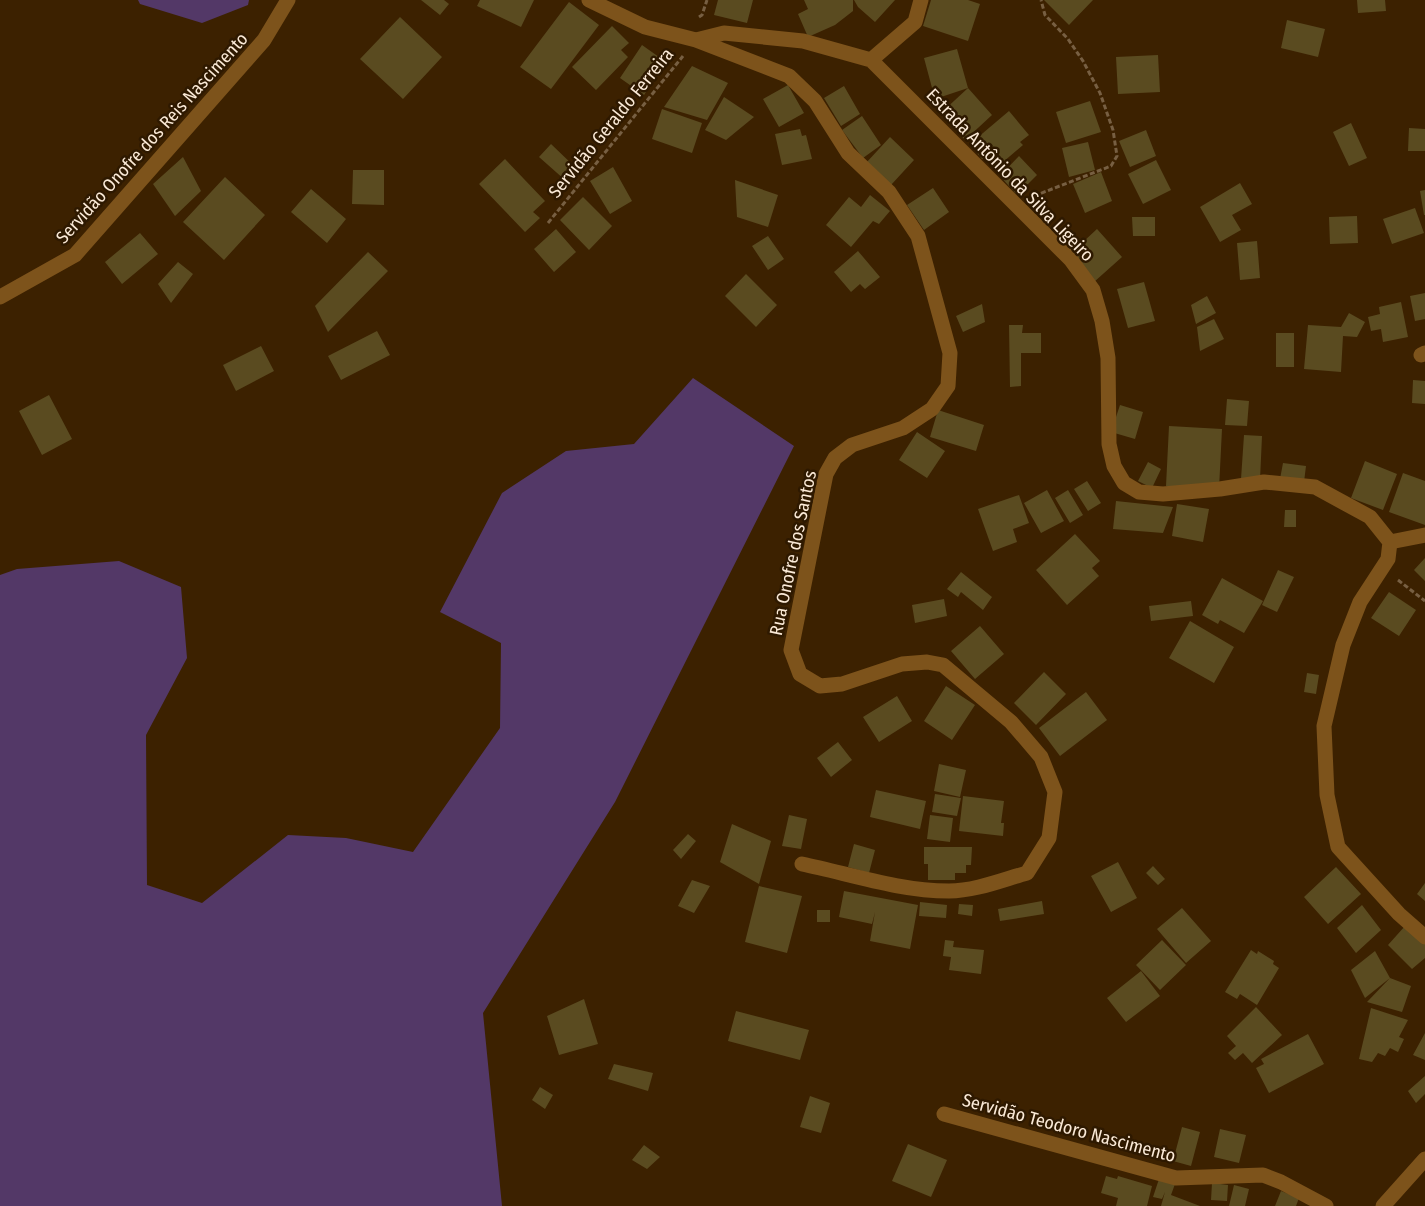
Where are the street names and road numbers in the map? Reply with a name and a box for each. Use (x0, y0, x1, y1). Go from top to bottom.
street label: Servidão Onofre dos Reis Nascimento (51, 28, 253, 248)
street label: Servidão Geraldo Ferreira (544, 43, 678, 202)
street label: Estrada Antônio da Silva Ligeiro (922, 84, 1098, 266)
street label: Rua Onofre dos Santos (765, 468, 821, 637)
street label: Servidão Teodoro Nascimento (960, 1089, 1178, 1167)

